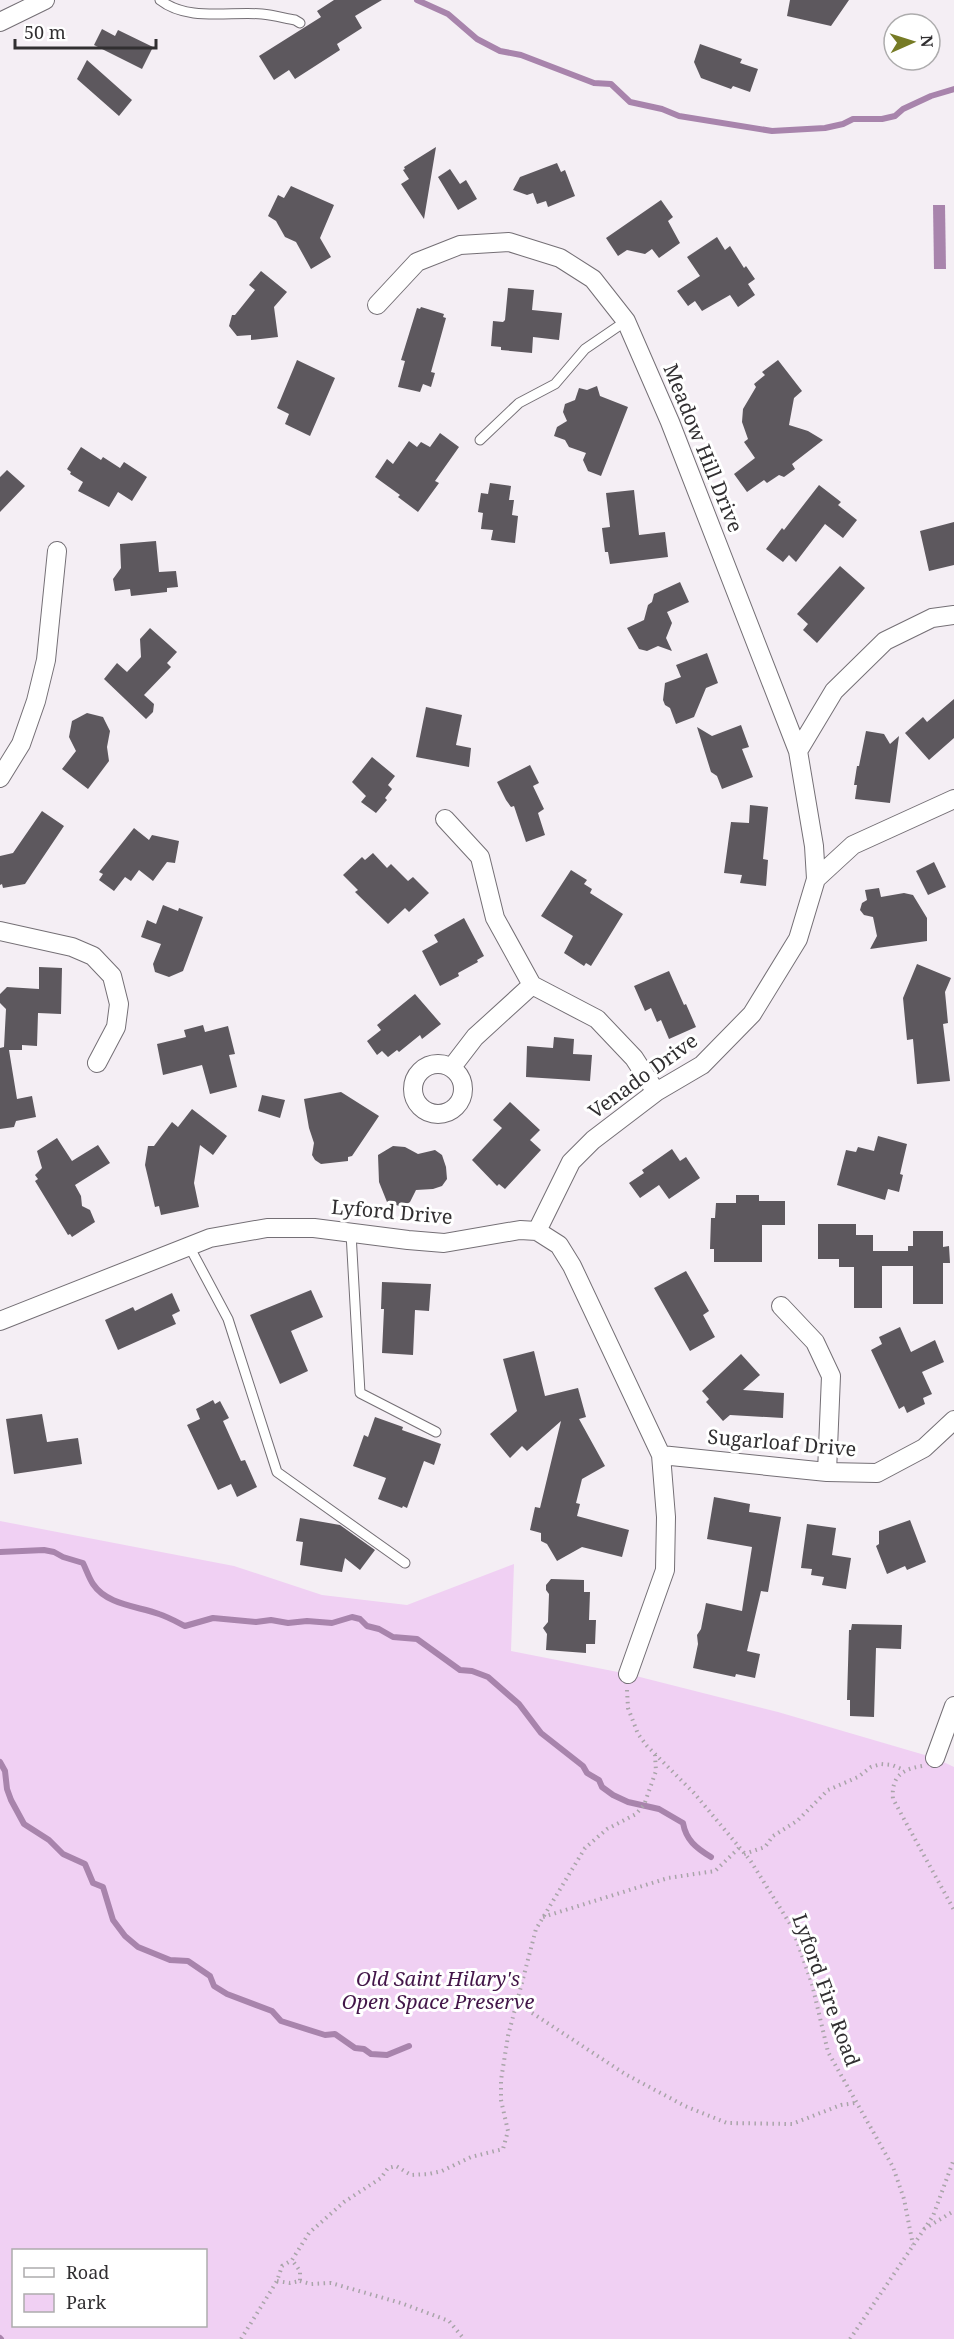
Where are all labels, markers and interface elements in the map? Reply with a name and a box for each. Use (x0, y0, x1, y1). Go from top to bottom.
scale bar (15, 12, 156, 50)
north arrow (882, 12, 942, 72)
text: 50 m (24, 20, 66, 44)
text: N (916, 34, 938, 48)
street label: Meadow Hill Drive (657, 360, 750, 536)
street label: Venado Drive (583, 1027, 703, 1124)
street label: Lyford Drive (330, 1193, 454, 1230)
street label: Sugarloaf Drive (707, 1423, 858, 1462)
street label: Lyford Fire Road (786, 1910, 867, 2070)
park label: Old Saint Hilary's Open Space Preserve (342, 1965, 534, 2015)
legend (12, 2249, 207, 2327)
text: Road (66, 2260, 109, 2284)
text: Park (66, 2290, 106, 2314)

